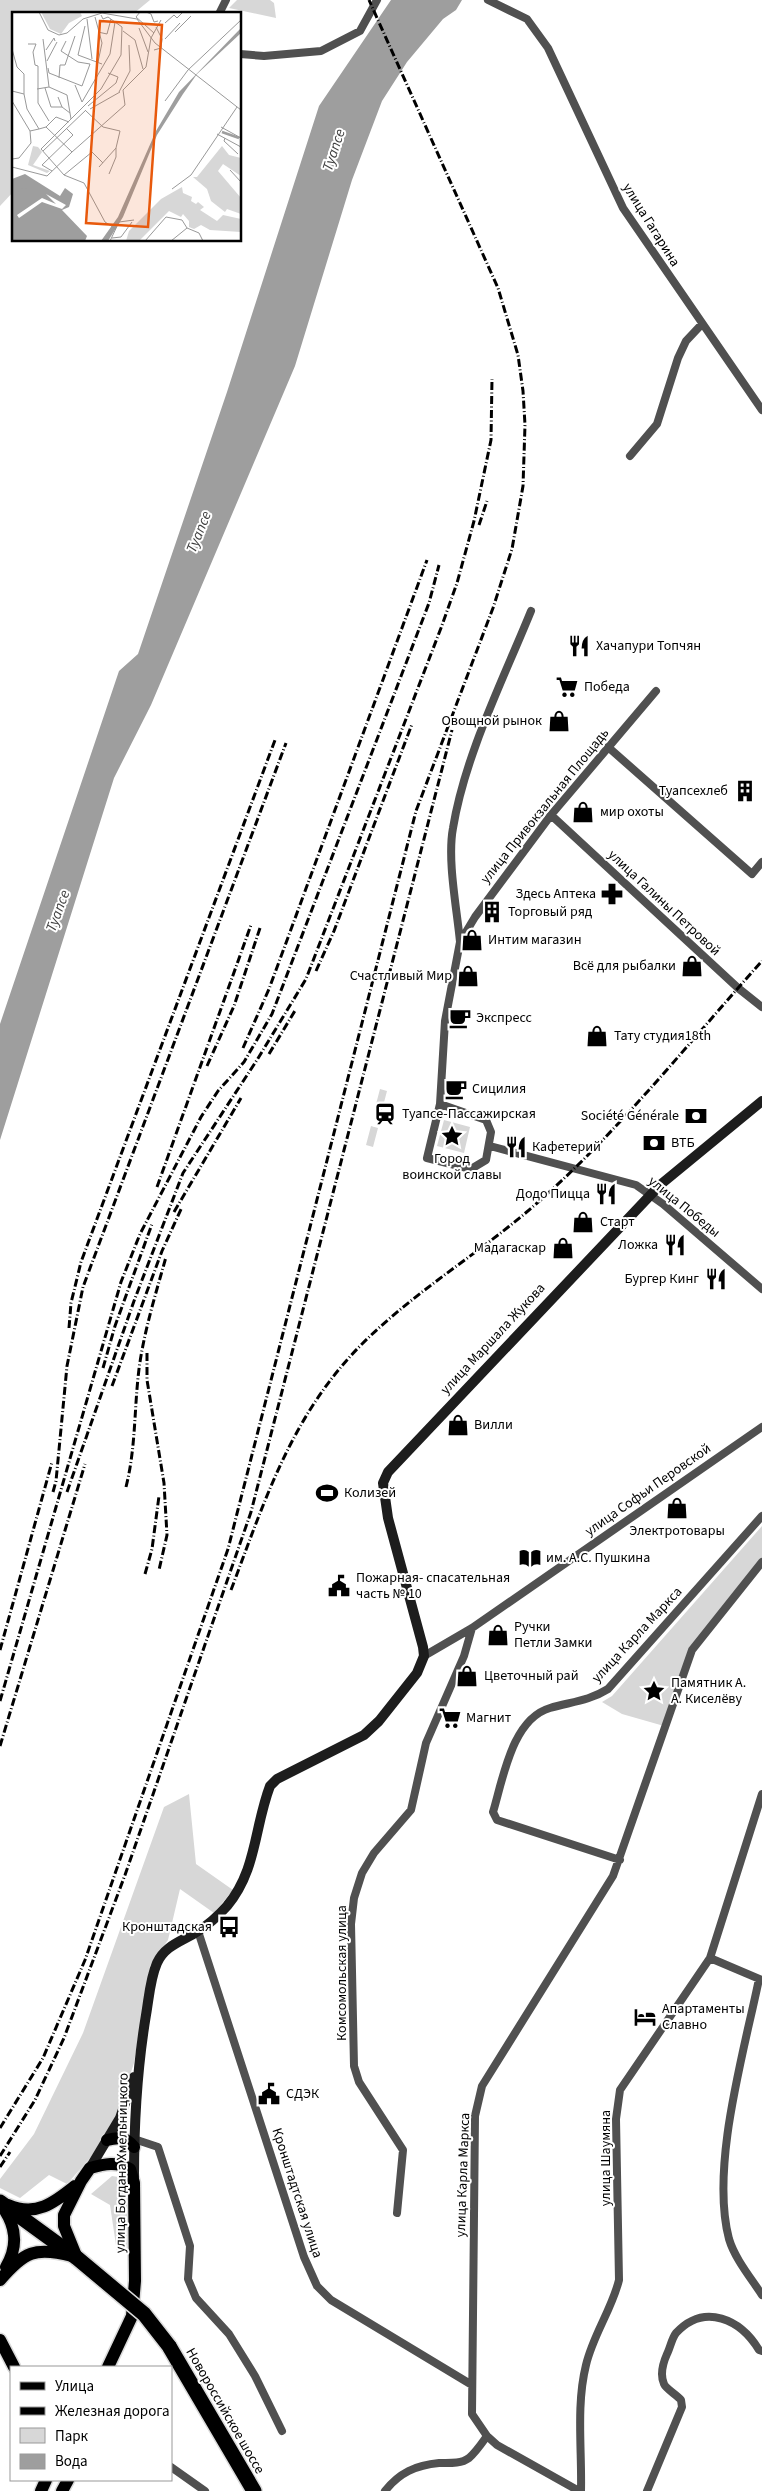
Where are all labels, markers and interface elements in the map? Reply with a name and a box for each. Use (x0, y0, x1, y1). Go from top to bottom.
inset map (12, 12, 241, 241)
water label: Туапсе (317, 126, 351, 174)
street label: улица Гагарина (617, 179, 685, 271)
water label: Туапсе (181, 508, 217, 556)
restaurant icon: Хачапури Топчян (566, 633, 592, 659)
place label: Хачапури Топчян (596, 636, 701, 656)
supermarket icon: Победа (554, 674, 580, 700)
place label: Победа (584, 677, 630, 697)
shop icon: Овощной рынок (546, 708, 572, 734)
place label: Овощной рынок (442, 711, 542, 731)
street label: улица Привокзальная Площадь (476, 724, 614, 888)
building icon: Туапсехлеб (732, 778, 758, 804)
place label: Туапсехлеб (659, 781, 728, 801)
shop icon: мир охоты (570, 799, 596, 825)
place label: мир охоты (600, 802, 664, 822)
street label: улица Галины Петровой (603, 845, 725, 961)
pharmacy icon: Здесь Аптека (599, 881, 625, 907)
place label: Здесь Аптека (515, 884, 596, 904)
water label: Туапсе (41, 887, 75, 935)
building icon: Торговый ряд (479, 899, 505, 925)
place label: Торговый ряд (508, 902, 593, 922)
shop icon: Интим магазин (459, 927, 485, 953)
place label: Интим магазин (488, 930, 582, 950)
shop icon: Всё для рыбалки (679, 953, 705, 979)
place label: Всё для рыбалки (573, 956, 676, 976)
shop icon: Счастливый Мир (455, 963, 481, 989)
place label: Счастливый Мир (350, 966, 452, 986)
cafe icon: Экспресс (447, 1005, 473, 1031)
place label: Экспресс (476, 1008, 533, 1028)
shop icon: Тату студия18th (584, 1023, 610, 1049)
place label: Тату студия18th (614, 1026, 711, 1046)
cafe icon: Сицилия (443, 1076, 469, 1102)
place label: Сицилия (472, 1079, 526, 1099)
station icon: Туапсе-Пассажирская (372, 1101, 398, 1127)
bank icon: Société Générale (683, 1103, 709, 1129)
place label: Туапсе-Пассажирская (402, 1104, 536, 1124)
place label: Société Générale (581, 1106, 679, 1126)
place icon: Город воинской славы (439, 1123, 465, 1149)
bank icon: ВТБ (641, 1130, 667, 1156)
place label: ВТБ (671, 1133, 695, 1153)
restaurant icon: Кафетерий (503, 1134, 529, 1160)
place label: Кафетерий (532, 1137, 601, 1157)
place label: Город воинской славы (402, 1149, 502, 1185)
street label: улица Победы (644, 1172, 724, 1242)
restaurant icon: Додо Пицца (593, 1181, 619, 1207)
place label: Додо Пицца (516, 1184, 590, 1204)
shop icon: Старт (570, 1209, 596, 1235)
place label: Старт (600, 1212, 635, 1232)
restaurant icon: Ложка (662, 1232, 688, 1258)
shop icon: Мадагаскар (550, 1235, 576, 1261)
place label: Ложка (618, 1235, 658, 1255)
place label: Мадагаскар (474, 1238, 546, 1258)
restaurant icon: Бургер Кинг (703, 1266, 729, 1292)
place label: Бургер Кинг (624, 1269, 699, 1289)
street label: улица Маршала Жукова (436, 1279, 550, 1399)
shop icon: Вилли (445, 1412, 471, 1438)
place label: Вилли (474, 1415, 513, 1435)
street label: улица Софьи Перовской (581, 1439, 715, 1541)
sports icon: Колизей (314, 1480, 340, 1506)
place label: Колизей (344, 1483, 396, 1503)
shop icon: Электротовары (664, 1495, 690, 1521)
place label: Электротовары (629, 1521, 725, 1541)
library icon: им. А.С. Пушкина (517, 1545, 543, 1571)
place label: им. А.С. Пушкина (546, 1548, 650, 1568)
place label: Пожарная- спасательная часть № 10 (356, 1568, 510, 1604)
public building icon: Пожарная- спасательная часть № 10 (326, 1573, 352, 1599)
street label: улица Карла Маркса (587, 1583, 687, 1687)
place label: Ручки Петли Замки (514, 1617, 592, 1653)
shop icon: Ручки Петли Замки (485, 1622, 511, 1648)
shop icon: Цветочный рай (454, 1663, 480, 1689)
place label: Цветочный рай (484, 1666, 579, 1686)
place label: Памятник А. А. Киселёву (671, 1673, 746, 1709)
place icon: Памятник А. А. Киселёву (641, 1678, 667, 1704)
supermarket icon: Магнит (437, 1705, 463, 1731)
place label: Магнит (466, 1708, 512, 1728)
street label: Комсомольская улица (332, 1905, 352, 2041)
bus stop icon: Кронштадская (216, 1914, 242, 1940)
place label: Кронштадская (122, 1917, 212, 1937)
place label: Апартаменты Славно (662, 1999, 745, 2035)
hotel icon: Апартаменты Славно (632, 2004, 658, 2030)
street label: улица Богдана Хмельницкого (110, 2073, 134, 2253)
public building icon: СДЭК (256, 2081, 282, 2107)
place label: СДЭК (286, 2084, 320, 2104)
street label: улица Шаумяна (596, 2110, 616, 2206)
street label: улица Карла Маркса (451, 2112, 475, 2238)
street label: Кронштадтская улица (267, 2125, 327, 2261)
street label: Новороссийское шоссе (181, 2344, 269, 2478)
legend (10, 2366, 172, 2481)
text: Улица (55, 2376, 94, 2397)
text: Железная дорога (55, 2401, 170, 2422)
text: Парк (55, 2426, 89, 2447)
text: Вода (55, 2451, 88, 2472)

